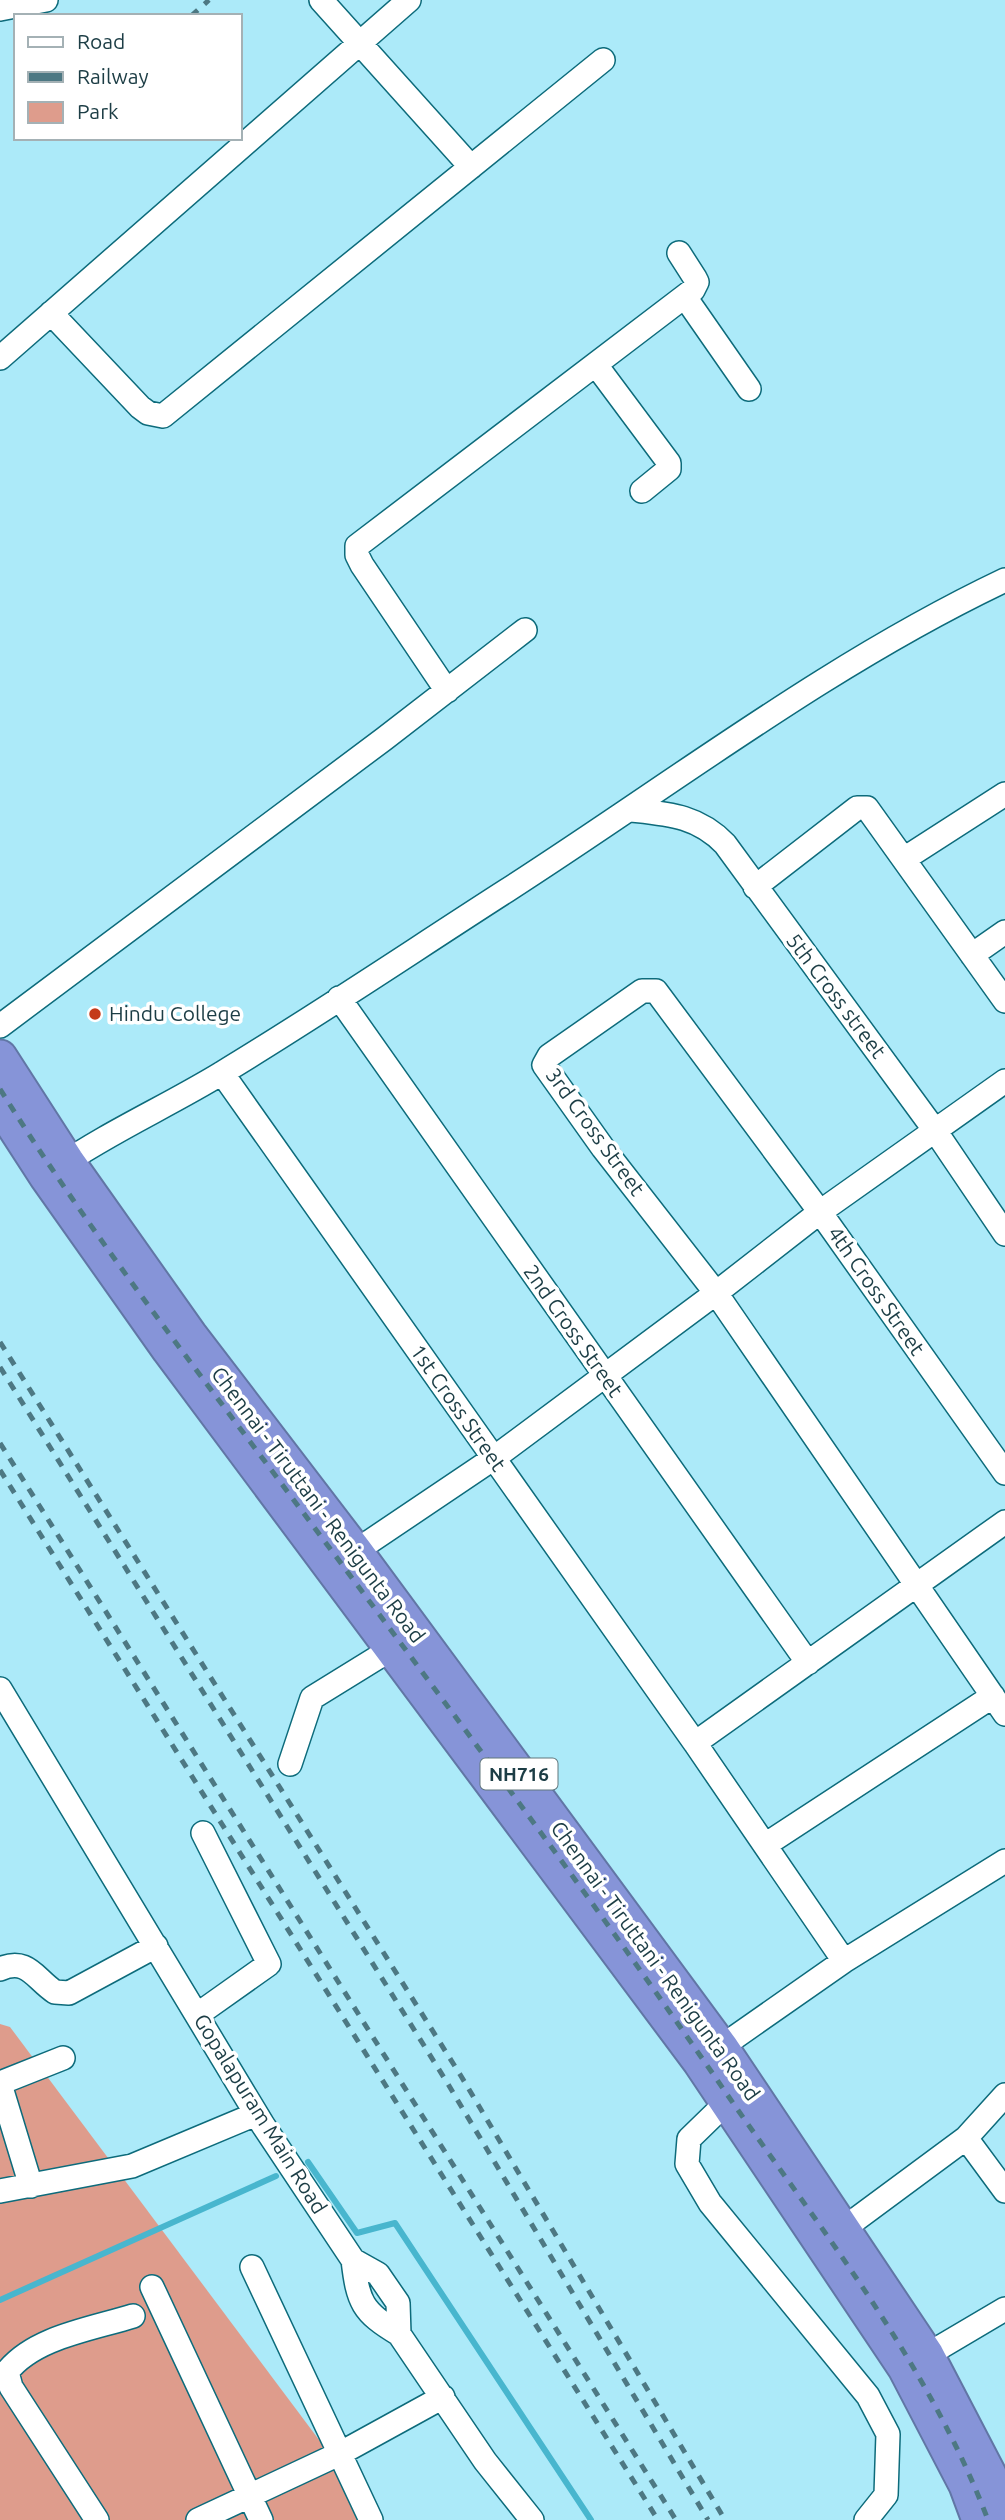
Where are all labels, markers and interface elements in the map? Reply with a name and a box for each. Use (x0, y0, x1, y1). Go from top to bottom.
legend (14, 14, 242, 140)
text: Road (77, 29, 125, 53)
text: Railway (77, 64, 149, 88)
text: Park (77, 99, 119, 123)
street label: 5th Cross street (782, 928, 891, 1062)
place label: Hindu College (109, 1001, 241, 1025)
marker: Hindu College (87, 1006, 103, 1022)
street label: 3rd Cross Street (542, 1063, 650, 1200)
street label: 4th Cross Street (823, 1221, 930, 1359)
street label: 2nd Cross Street (519, 1260, 628, 1401)
street label: 1st Cross Street (406, 1340, 511, 1475)
street label: Chennai - Tiruttani - Renigunta Road (207, 1362, 430, 1647)
road number: NH716 (480, 1758, 558, 1790)
street label: Chennai - Tiruttani - Renigunta Road (546, 1816, 765, 2105)
street label: Gopalapuram Main Road (189, 2009, 332, 2218)

